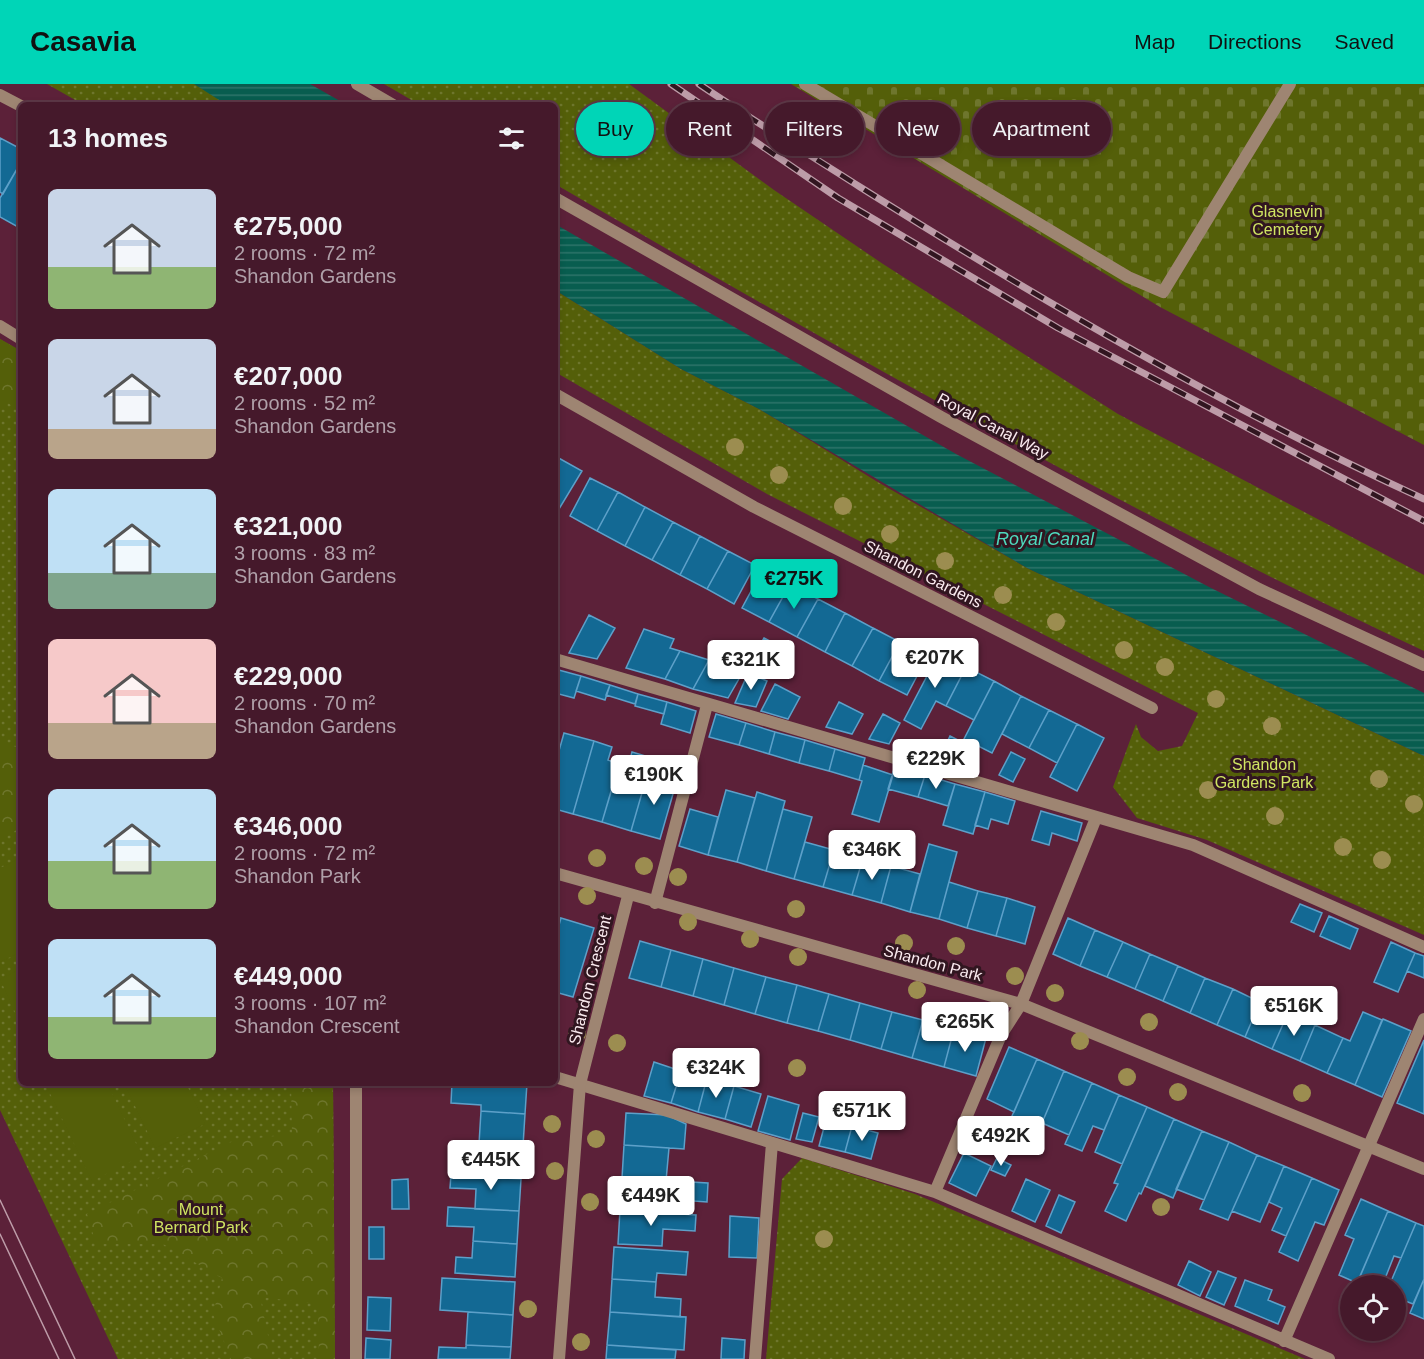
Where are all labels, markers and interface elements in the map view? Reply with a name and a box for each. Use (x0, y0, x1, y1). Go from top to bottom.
text: Casavia (30, 26, 136, 57)
text: Map (1134, 30, 1175, 53)
text: Directions (1208, 30, 1301, 53)
text: Saved (1334, 30, 1394, 53)
chip: Buy (576, 102, 654, 156)
chip: Rent (666, 102, 753, 156)
chip: Filters (765, 102, 864, 156)
chip: New (876, 102, 960, 156)
chip: Apartment (972, 102, 1111, 156)
icon: filters (495, 122, 528, 155)
text: 13 homes (48, 123, 168, 153)
park label: Glasnevin Cemetery (1251, 203, 1323, 238)
text: €275,000 (234, 211, 342, 241)
icon: home (96, 213, 168, 285)
text: 2 rooms · 72 m² (234, 242, 375, 264)
text: Shandon Gardens (234, 265, 396, 287)
text: €207,000 (234, 361, 342, 391)
icon: home (96, 363, 168, 435)
street label: Royal Canal Way (935, 390, 1051, 462)
text: 2 rooms · 52 m² (234, 392, 375, 414)
text: Shandon Gardens (234, 415, 396, 437)
text: €321,000 (234, 511, 342, 541)
icon: home (96, 513, 168, 585)
water label: Royal Canal (996, 529, 1095, 549)
street label: Shandon Gardens (861, 537, 985, 611)
text: 3 rooms · 83 m² (234, 542, 375, 564)
pin: €275K (752, 559, 836, 610)
text: Shandon Gardens (234, 565, 396, 587)
text: €275K (765, 567, 823, 589)
pin: €207K (893, 638, 977, 689)
pin: €321K (709, 640, 793, 691)
text: €207K (906, 646, 964, 668)
text: €321K (722, 648, 780, 670)
text: €229,000 (234, 661, 342, 691)
icon: home (96, 663, 168, 735)
text: 2 rooms · 70 m² (234, 692, 375, 714)
text: Shandon Gardens (234, 715, 396, 737)
pin: €229K (894, 739, 978, 790)
text: €229K (907, 747, 965, 769)
pin: €190K (612, 755, 696, 806)
park label: Shandon Gardens Park (1215, 756, 1314, 791)
text: €190K (625, 763, 683, 785)
text: €346,000 (234, 811, 342, 841)
icon: home (96, 813, 168, 885)
pin: €346K (830, 830, 914, 881)
text: €346K (843, 838, 901, 860)
text: 2 rooms · 72 m² (234, 842, 375, 864)
text: Shandon Park (234, 865, 361, 887)
street label: Shandon Crescent (566, 913, 614, 1046)
street label: Shandon Park (882, 942, 985, 985)
text: €449,000 (234, 961, 342, 991)
icon: home (96, 963, 168, 1035)
pin: €516K (1252, 986, 1336, 1037)
text: 3 rooms · 107 m² (234, 992, 386, 1014)
text: €516K (1265, 994, 1323, 1016)
pin: €265K (923, 1002, 1007, 1053)
text: €265K (936, 1010, 994, 1032)
text: Shandon Crescent (234, 1015, 400, 1037)
pin: €324K (674, 1048, 758, 1099)
text: €324K (687, 1056, 745, 1078)
pin: €571K (820, 1091, 904, 1142)
text: €571K (833, 1099, 891, 1121)
pin: €492K (959, 1116, 1043, 1167)
text: €492K (972, 1124, 1030, 1146)
pin: €445K (449, 1140, 533, 1191)
text: €445K (462, 1148, 520, 1170)
pin: €449K (609, 1176, 693, 1227)
text: €449K (622, 1184, 680, 1206)
park label: Mount Bernard Park (154, 1201, 249, 1236)
map controls (1340, 1275, 1406, 1341)
button: locate (1340, 1275, 1406, 1341)

